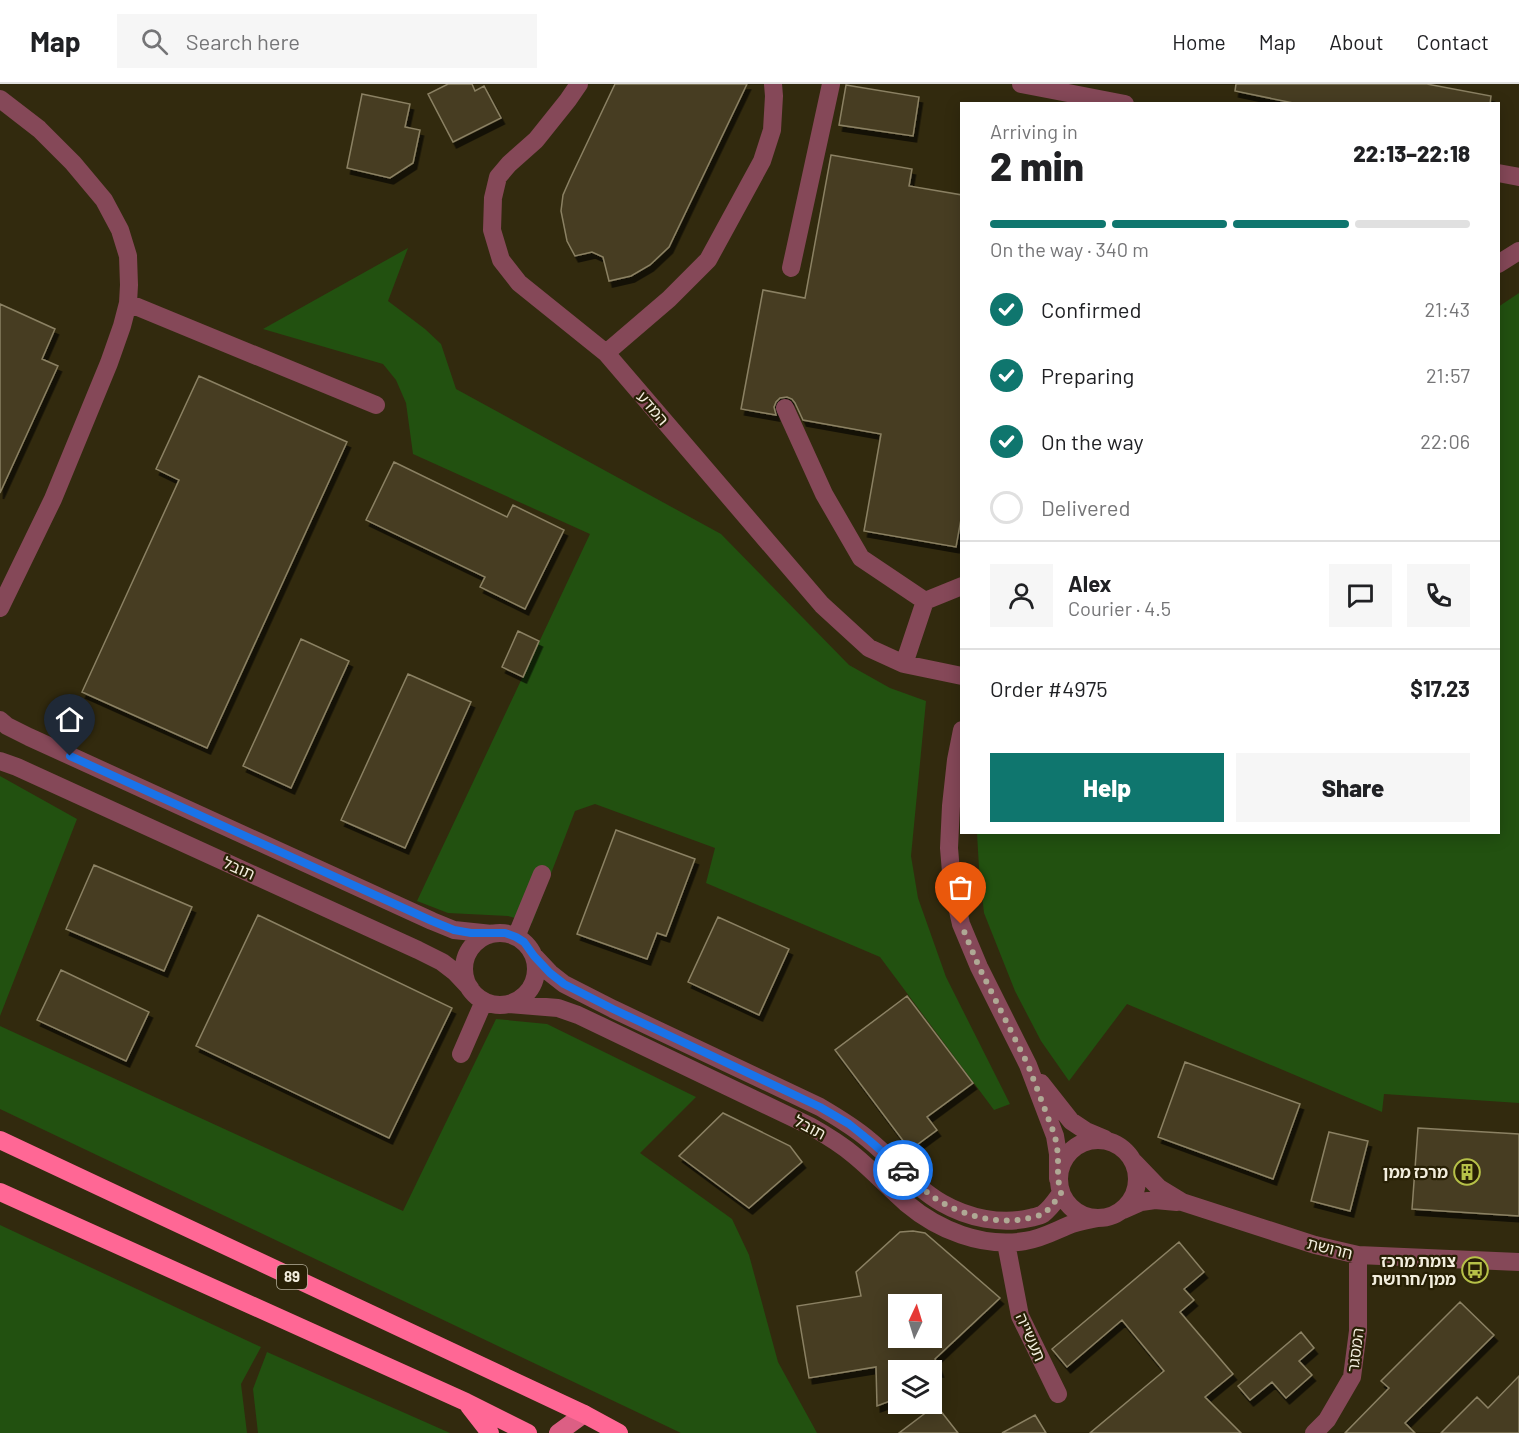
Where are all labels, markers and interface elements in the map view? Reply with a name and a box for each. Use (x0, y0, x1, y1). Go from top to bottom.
search box (117, 14, 537, 68)
text: Map (30, 24, 81, 58)
icon: search (138, 25, 171, 58)
text: Search here (186, 28, 300, 54)
text: Home (1172, 29, 1226, 54)
text: Map (1259, 29, 1296, 54)
text: About (1329, 29, 1384, 54)
text: Contact (1417, 29, 1489, 54)
text: Arriving in (990, 119, 1078, 143)
text: 22:13–22:18 (1353, 140, 1470, 166)
text: 2 min (990, 142, 1084, 189)
text: On the way · 340 m (990, 237, 1149, 261)
icon: check (990, 293, 1023, 326)
text: Confirmed (1041, 296, 1141, 322)
text: 21:43 (1424, 297, 1470, 321)
icon: check (990, 359, 1023, 392)
text: Preparing (1041, 362, 1134, 388)
text: 21:57 (1426, 363, 1470, 387)
street label: המדע (633, 387, 673, 429)
icon: check (990, 425, 1023, 458)
text: On the way (1041, 428, 1144, 454)
text: 22:06 (1420, 429, 1470, 453)
text: Delivered (1041, 494, 1130, 520)
button: person (990, 564, 1053, 627)
button: chat (1329, 564, 1392, 627)
button: phone (1407, 564, 1470, 627)
text: Alex (1068, 570, 1111, 596)
text: Courier · 4.5 (1068, 596, 1171, 620)
text: Order #4975 (990, 675, 1108, 701)
text: $17.23 (1410, 675, 1470, 701)
pin (44, 694, 95, 756)
icon: home (53, 703, 86, 736)
button: Help (990, 753, 1224, 822)
button: Share (1236, 753, 1470, 822)
street label: תובל (220, 852, 258, 883)
pin (935, 862, 986, 924)
icon: bag (944, 871, 977, 904)
street label: תובל (791, 1110, 829, 1143)
courier (873, 1140, 933, 1200)
icon: car (887, 1154, 920, 1187)
building icon: מרכז ממן (1452, 1157, 1482, 1187)
place label: מרכז ממן (1383, 1162, 1448, 1181)
street label: חרושת (1305, 1233, 1355, 1262)
place label: צומת מרכז ממן/חרושת (1371, 1251, 1456, 1288)
bus stop icon: צומת מרכז ממן/חרושת (1460, 1255, 1490, 1285)
road number: 89 (277, 1265, 307, 1289)
north arrow (888, 1294, 942, 1348)
map controls (888, 1294, 942, 1414)
street label: תעשייה (1012, 1310, 1050, 1364)
street label: המסגר (1342, 1327, 1367, 1373)
button: layers (888, 1360, 942, 1414)

